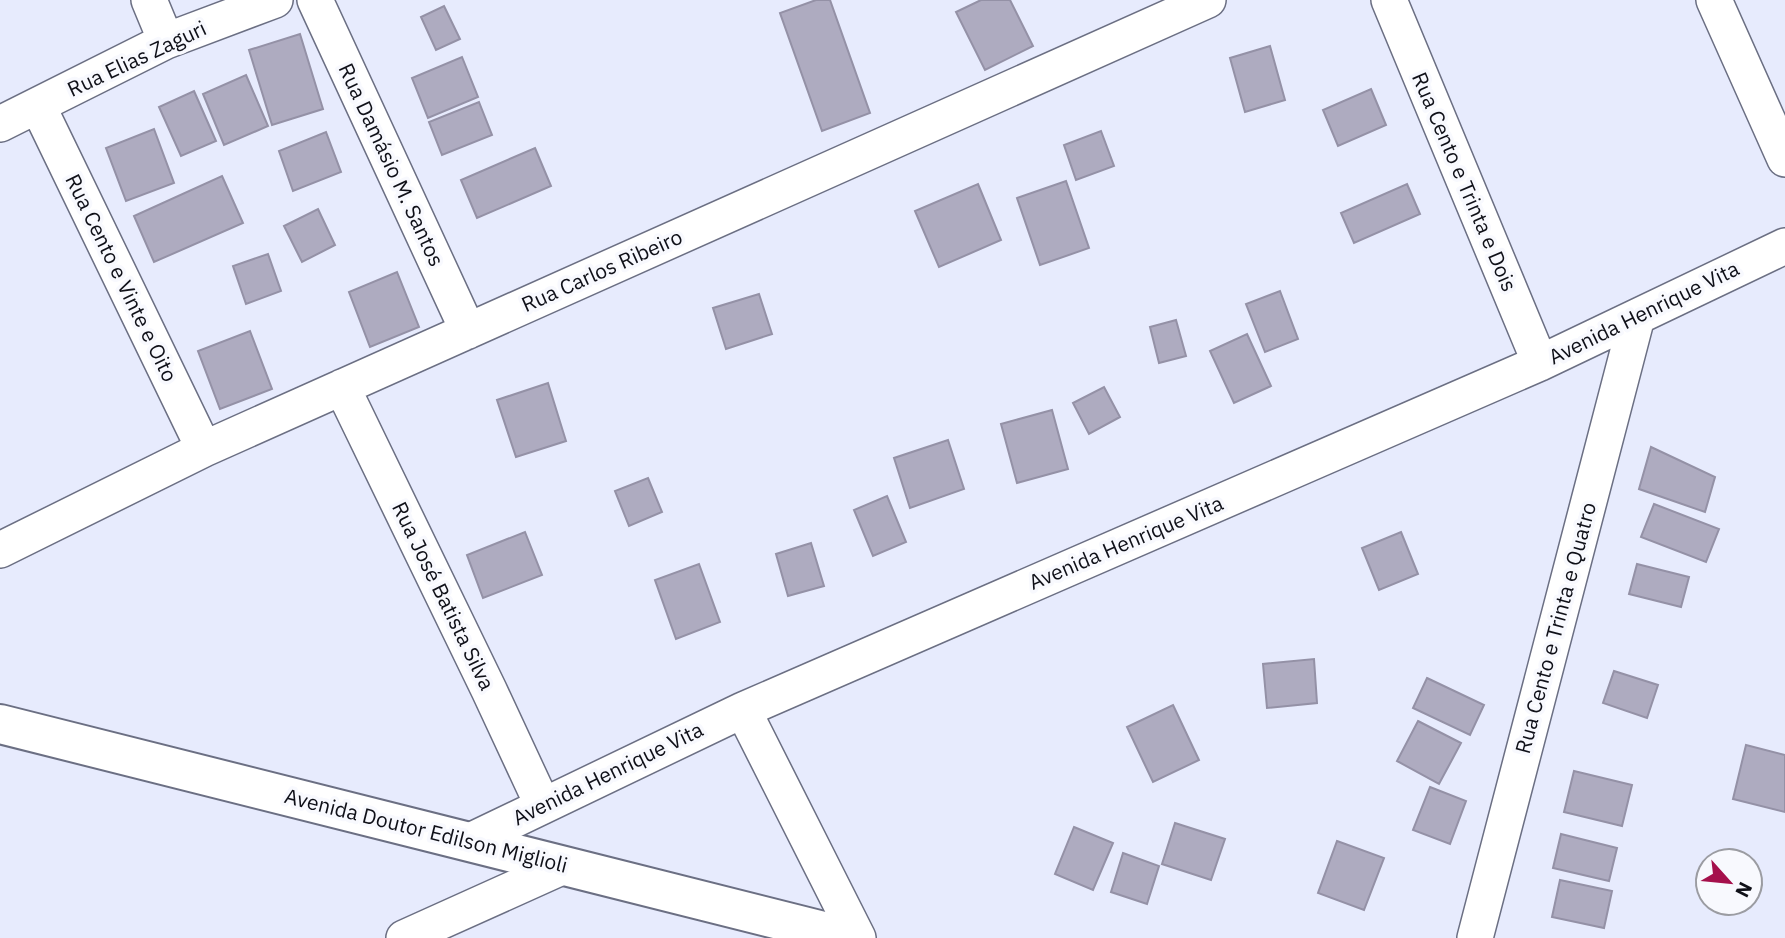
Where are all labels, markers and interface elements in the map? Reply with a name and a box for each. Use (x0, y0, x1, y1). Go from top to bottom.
street label: Rua Elias Zaguri (62, 14, 211, 103)
street label: Rua Damásio M. Santos (333, 59, 451, 271)
street label: Rua Cento e Trinta e Dois (1406, 68, 1524, 296)
street label: Rua Cento e Vinte e Oito (59, 169, 184, 386)
street label: Rua Carlos Ribeiro (517, 222, 686, 318)
street label: Avenida Henrique Vita (1544, 254, 1744, 370)
street label: Avenida Henrique Vita (1024, 488, 1227, 596)
street label: Rua José Batista Silva (386, 497, 502, 694)
street label: Rua Cento e Trinta e Quatro (1508, 499, 1602, 757)
street label: Avenida Henrique Vita (508, 715, 708, 831)
street label: Avenida Doutor Edilson Miglioli (282, 781, 571, 879)
north arrow (1694, 847, 1764, 917)
text: N (1730, 878, 1758, 901)

